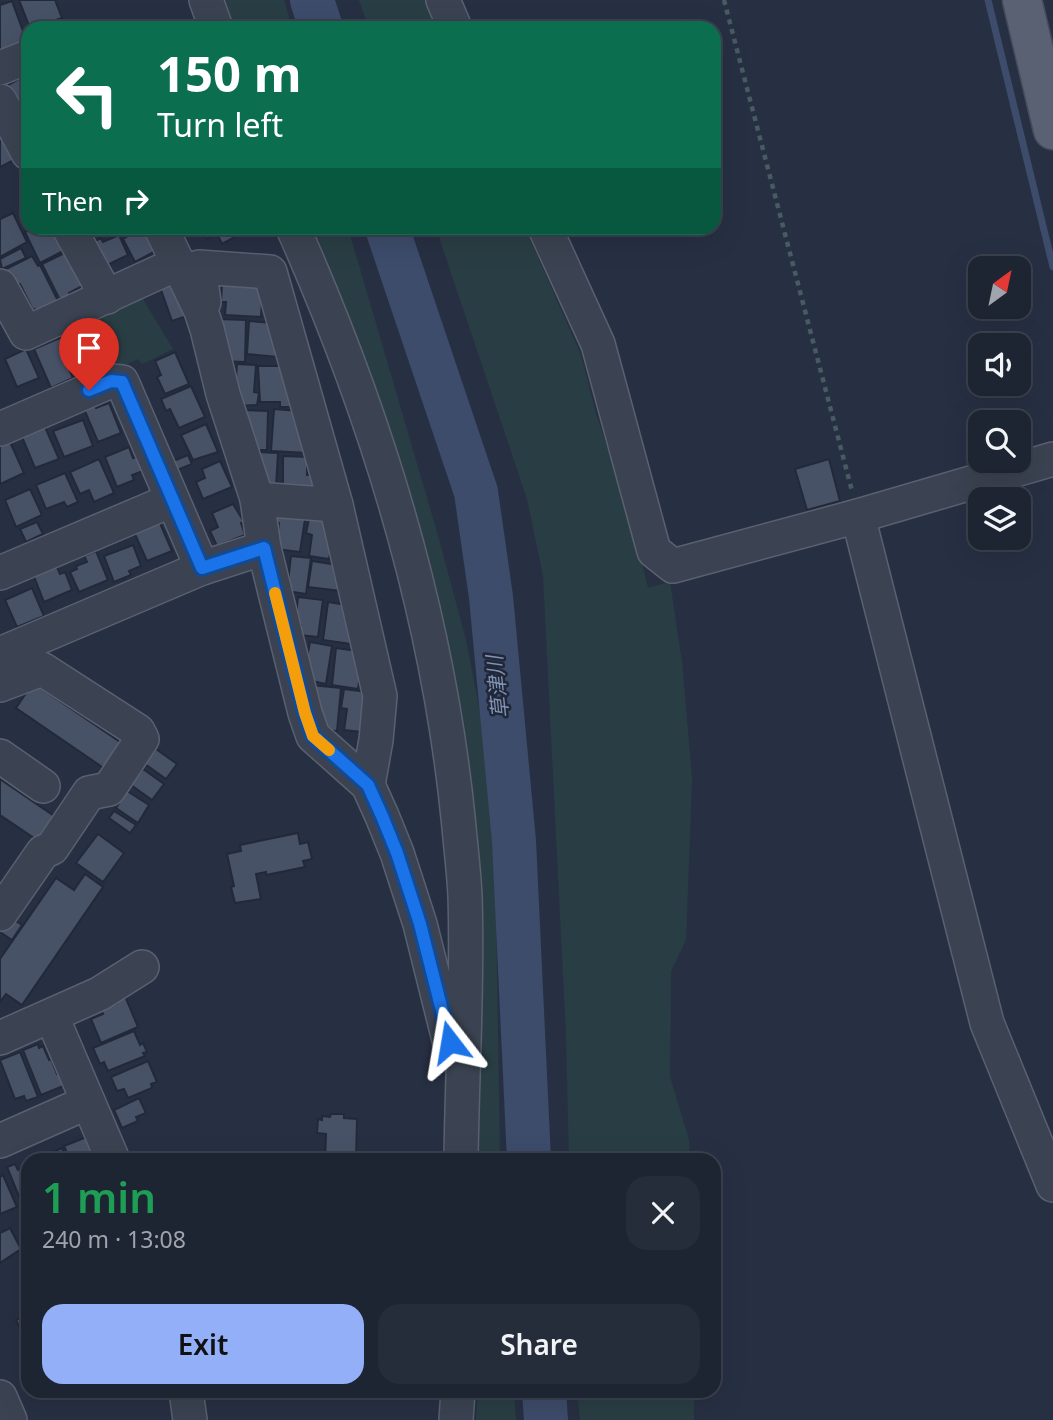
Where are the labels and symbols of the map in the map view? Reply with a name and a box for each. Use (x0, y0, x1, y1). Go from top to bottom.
north arrow (968, 256, 1031, 318)
pin (59, 318, 119, 390)
water label: 草津川 (480, 652, 514, 720)
position arrow (413, 1005, 487, 1079)

